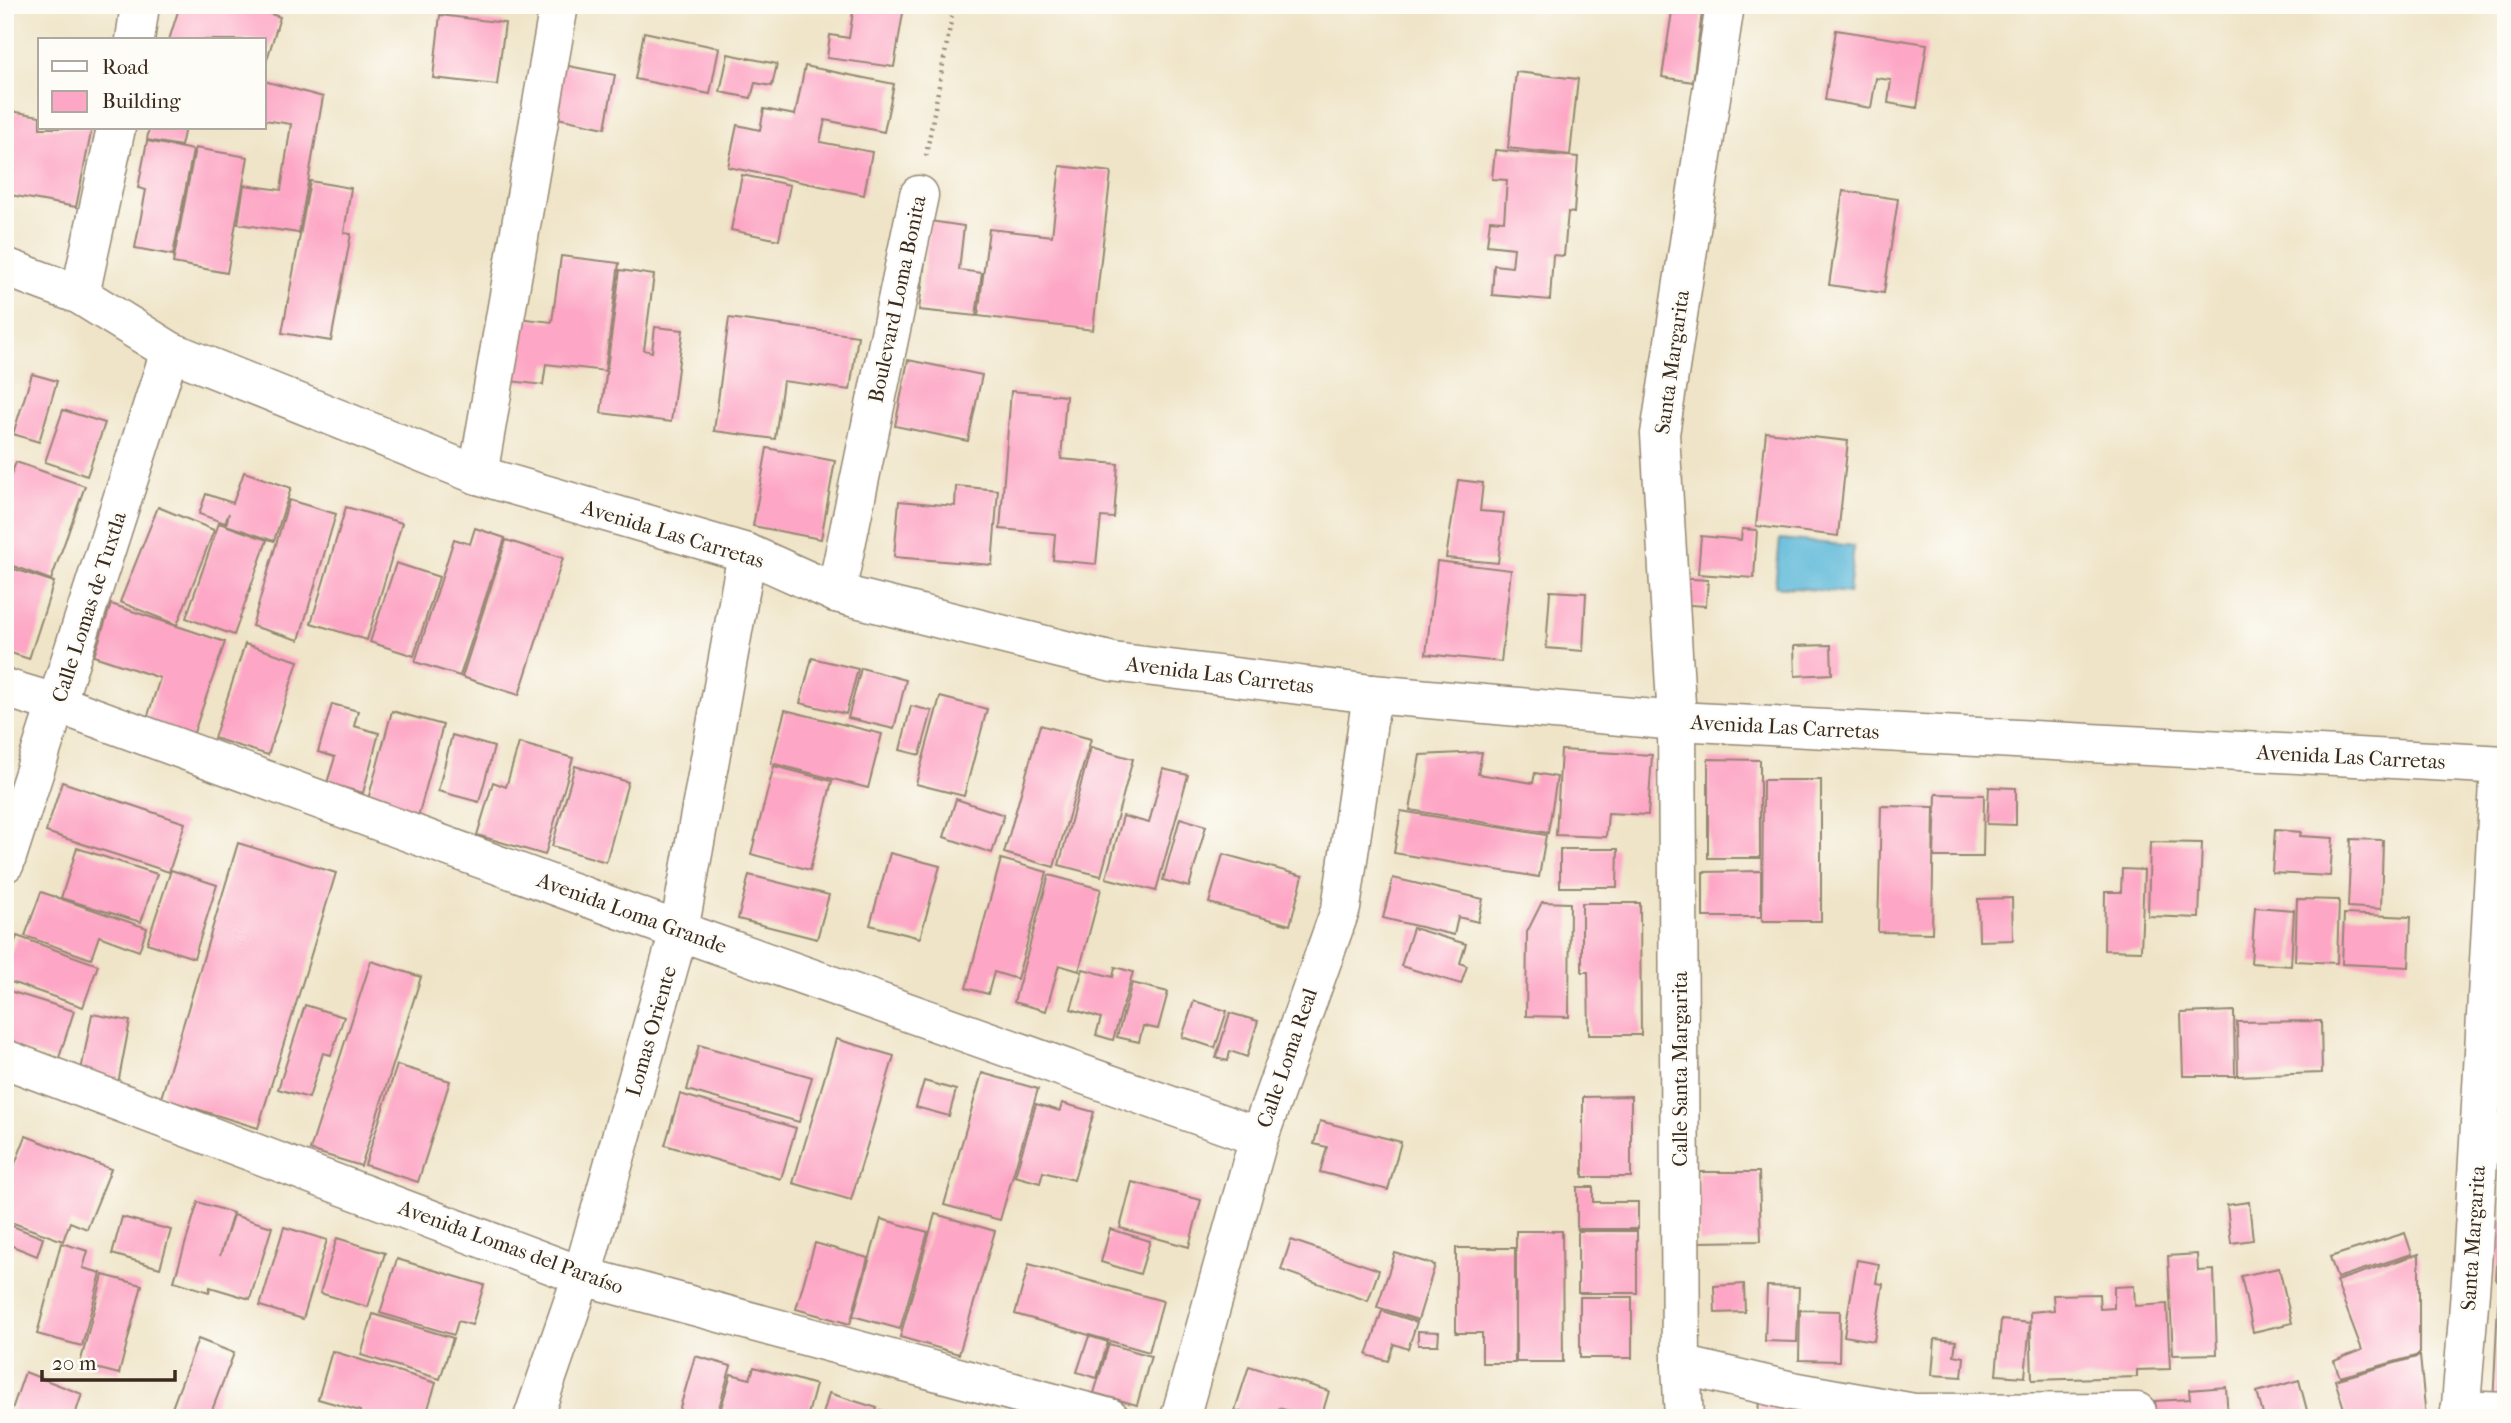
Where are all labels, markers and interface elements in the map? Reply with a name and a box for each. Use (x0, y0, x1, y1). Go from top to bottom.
legend (38, 38, 266, 130)
text: Road (102, 55, 149, 79)
text: Building (102, 89, 181, 113)
street label: Boulevard Loma Bonita (863, 193, 931, 405)
street label: Santa Margarita (1650, 288, 1694, 436)
street label: Avenida Las Carretas (578, 495, 767, 573)
street label: Calle Lomas de Tuxtla (47, 508, 131, 705)
street label: Avenida Las Carretas (1124, 651, 1316, 698)
street label: Avenida Las Carretas (1689, 710, 1880, 744)
street label: Avenida Las Carretas (2255, 740, 2446, 774)
street label: Avenida Loma Grande (533, 867, 730, 958)
street label: Lomas Oriente (621, 963, 681, 1099)
street label: Calle Santa Margarita (1668, 971, 1692, 1167)
street label: Calle Loma Real (1252, 985, 1322, 1131)
street label: Santa Margarita (2456, 1164, 2490, 1311)
street label: Avenida Lomas del Paraíso (394, 1195, 627, 1299)
scale bar (42, 1339, 175, 1383)
text: 20 m (52, 1351, 97, 1375)

